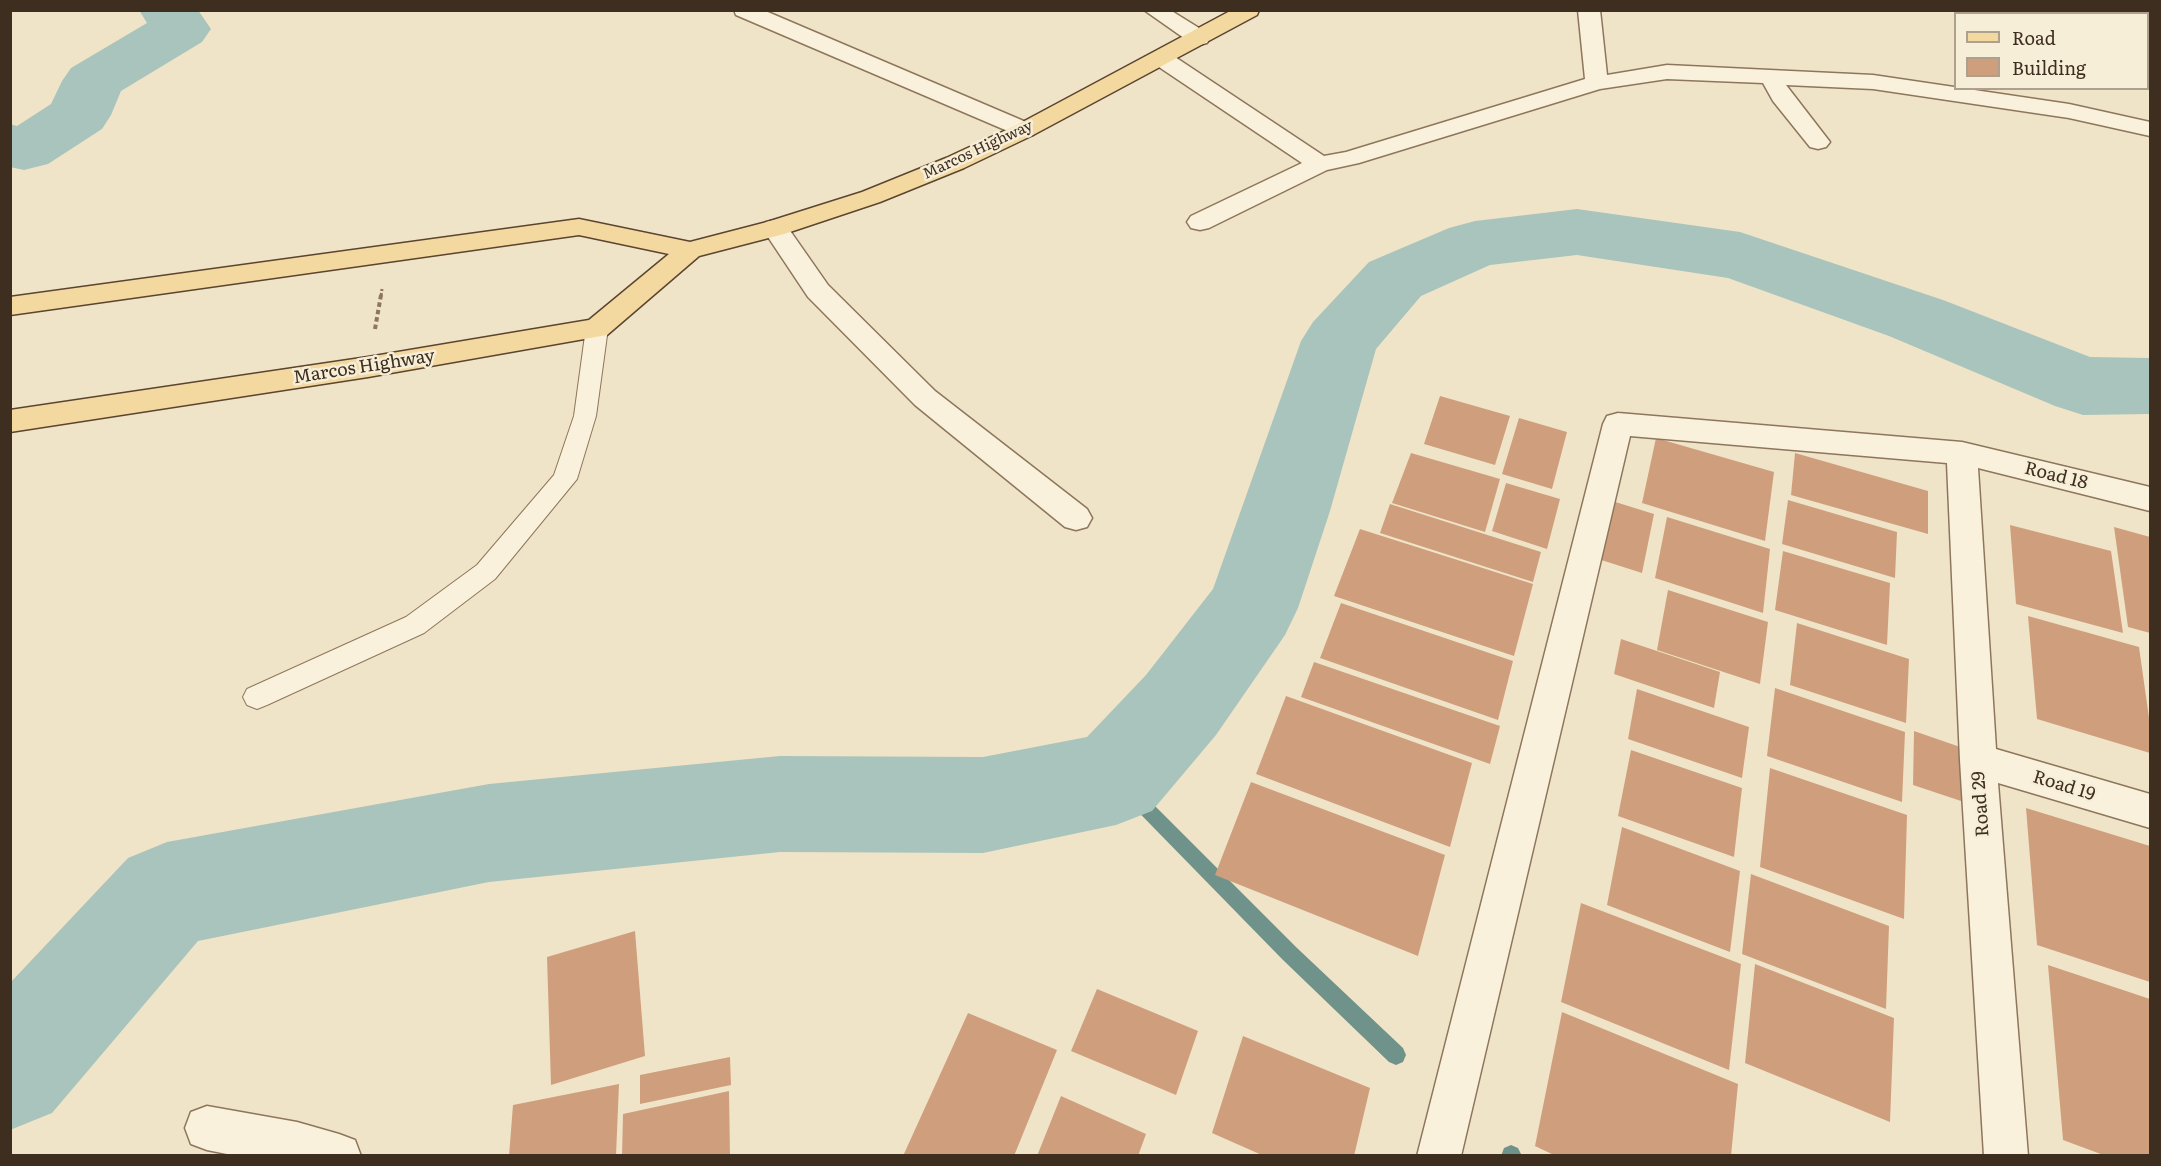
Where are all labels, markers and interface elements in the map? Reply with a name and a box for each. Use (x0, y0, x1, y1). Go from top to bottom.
legend (1954, 12, 2149, 90)
text: Road (2012, 24, 2056, 51)
text: Building (2012, 54, 2086, 81)
street label: Marcos Highway (920, 117, 1036, 183)
street label: Marcos Highway (292, 345, 436, 389)
street label: Road 18 (2022, 458, 2090, 494)
street label: Road 19 (2030, 766, 2098, 806)
street label: Road 29 (1968, 770, 1994, 838)

